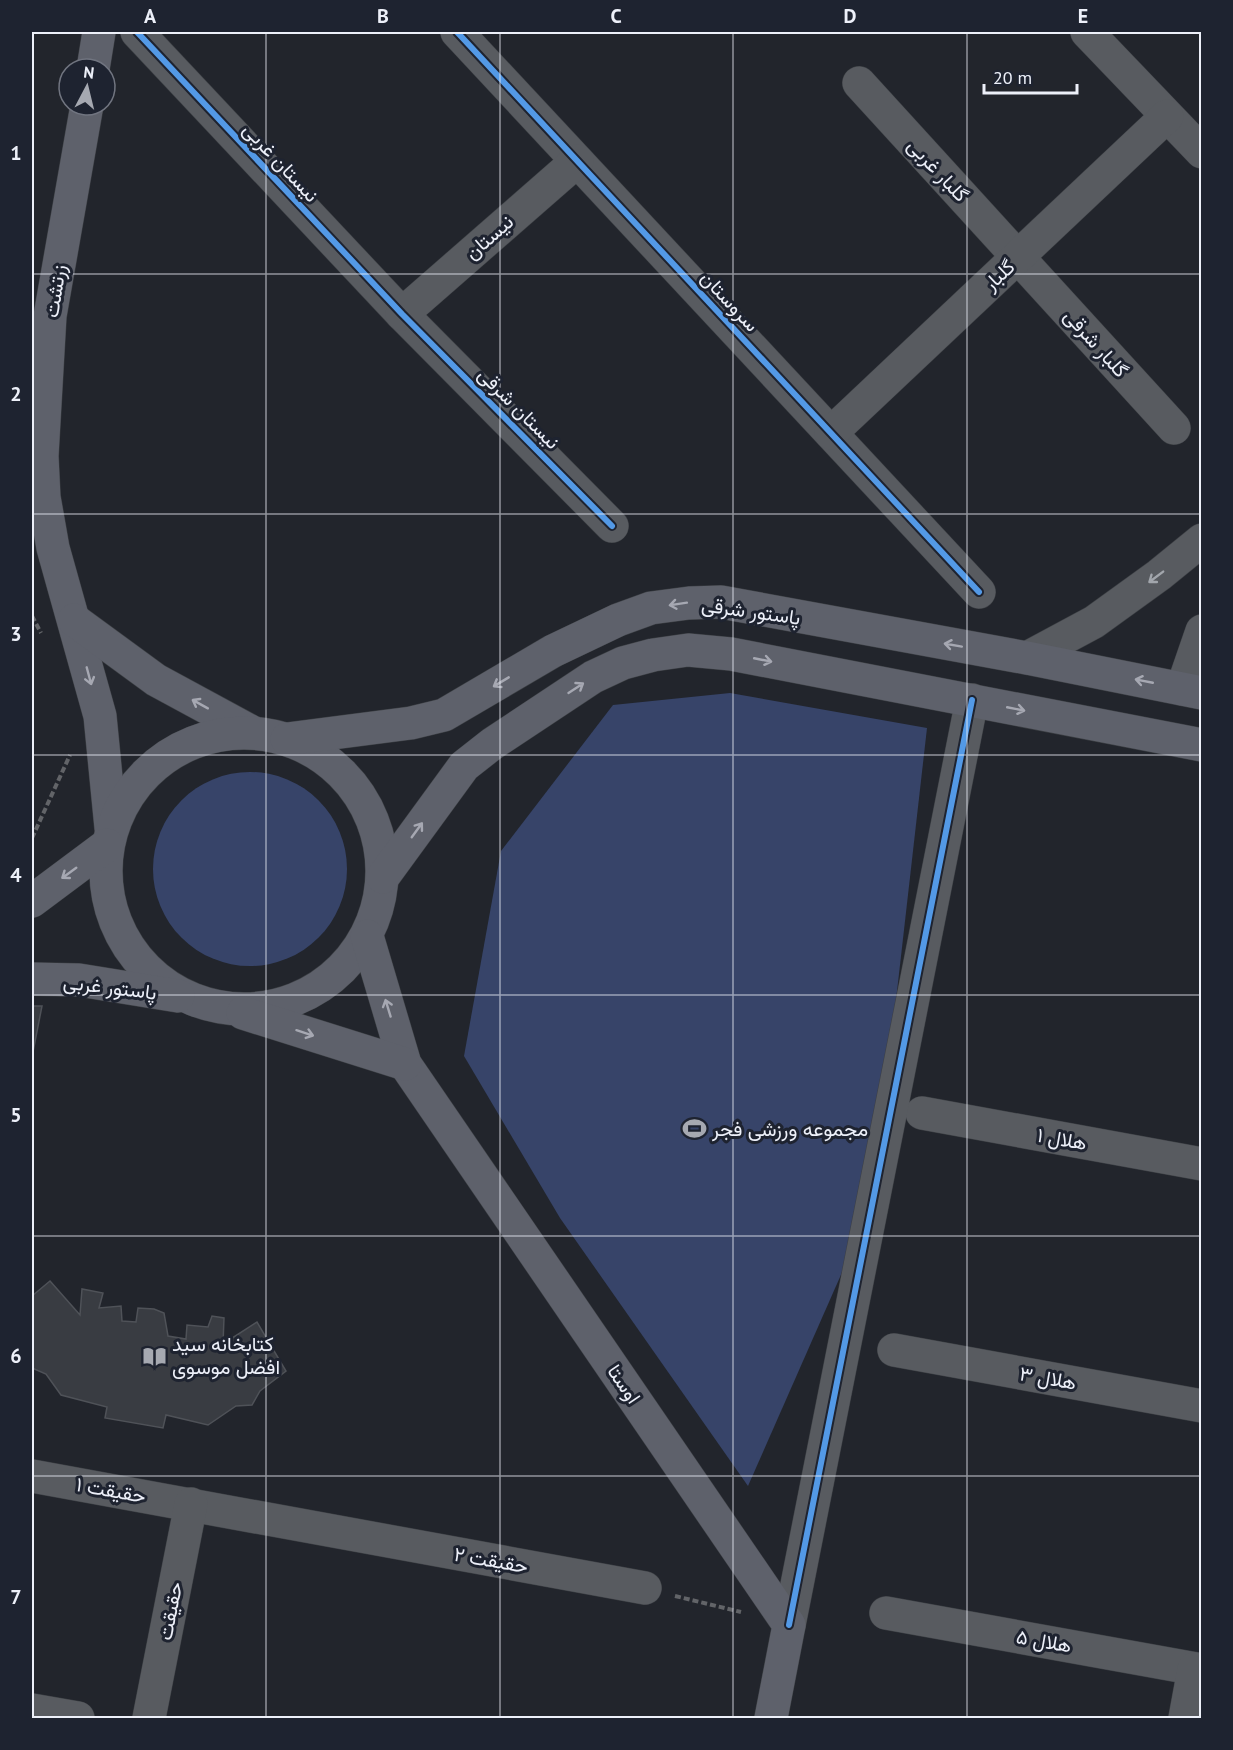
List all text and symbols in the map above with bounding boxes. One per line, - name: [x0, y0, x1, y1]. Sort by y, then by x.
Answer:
- text: A: [144, 3, 157, 29]
- text: B: [377, 3, 389, 29]
- text: C: [610, 3, 622, 29]
- text: D: [844, 3, 857, 29]
- text: E: [1078, 3, 1088, 29]
- north arrow: [57, 57, 117, 117]
- scale bar: [984, 57, 1077, 95]
- text: N: [82, 62, 95, 83]
- text: 20 m: [993, 66, 1032, 89]
- street label: نیستان غربی: [237, 117, 325, 207]
- street label: گلبار غربی: [902, 133, 974, 207]
- text: 1: [10, 140, 22, 166]
- street label: نیستان: [459, 209, 519, 265]
- street label: گلبار: [977, 254, 1020, 297]
- street label: زرتشت: [38, 262, 72, 320]
- street label: سروستان: [695, 265, 765, 337]
- street label: گلبار شرقی: [1058, 303, 1134, 383]
- street label: نیستان شرقی: [472, 361, 566, 455]
- text: 2: [10, 381, 22, 407]
- one-way arrow: [1148, 570, 1164, 583]
- street label: پاستور شرقی: [700, 591, 802, 632]
- one-way arrow: [668, 599, 688, 610]
- text: 3: [10, 621, 22, 647]
- one-way arrow: [943, 639, 963, 650]
- one-way arrow: [753, 655, 772, 666]
- one-way arrow: [84, 666, 96, 685]
- one-way arrow: [1135, 675, 1154, 686]
- one-way arrow: [493, 677, 510, 689]
- one-way arrow: [568, 682, 584, 694]
- one-way arrow: [192, 698, 209, 710]
- one-way arrow: [1006, 704, 1026, 715]
- one-way arrow: [411, 822, 424, 838]
- text: 4: [10, 862, 22, 888]
- one-way arrow: [62, 867, 78, 879]
- street label: پاستور غربی: [62, 968, 158, 1007]
- one-way arrow: [382, 999, 393, 1018]
- one-way arrow: [295, 1028, 314, 1039]
- text: 5: [10, 1102, 22, 1128]
- sports icon: مجموعه ورزشی فجر: [681, 1116, 707, 1142]
- place label: مجموعه ورزشی فجر: [711, 1116, 868, 1142]
- street label: هلال ۱: [1035, 1122, 1089, 1156]
- place label: کتابخانه سید افضل موسوی: [172, 1331, 280, 1380]
- text: 6: [10, 1343, 22, 1369]
- library icon: کتابخانه سید افضل موسوی: [141, 1343, 167, 1369]
- street label: اوستا: [601, 1359, 647, 1409]
- street label: هلال ۳: [1018, 1360, 1078, 1396]
- street label: حقیقت ۱: [74, 1471, 148, 1509]
- street label: حقیقت ۲: [452, 1541, 530, 1579]
- street label: حقیقت: [152, 1579, 188, 1643]
- text: 7: [10, 1584, 22, 1610]
- street label: هلال ۵: [1014, 1623, 1074, 1659]

